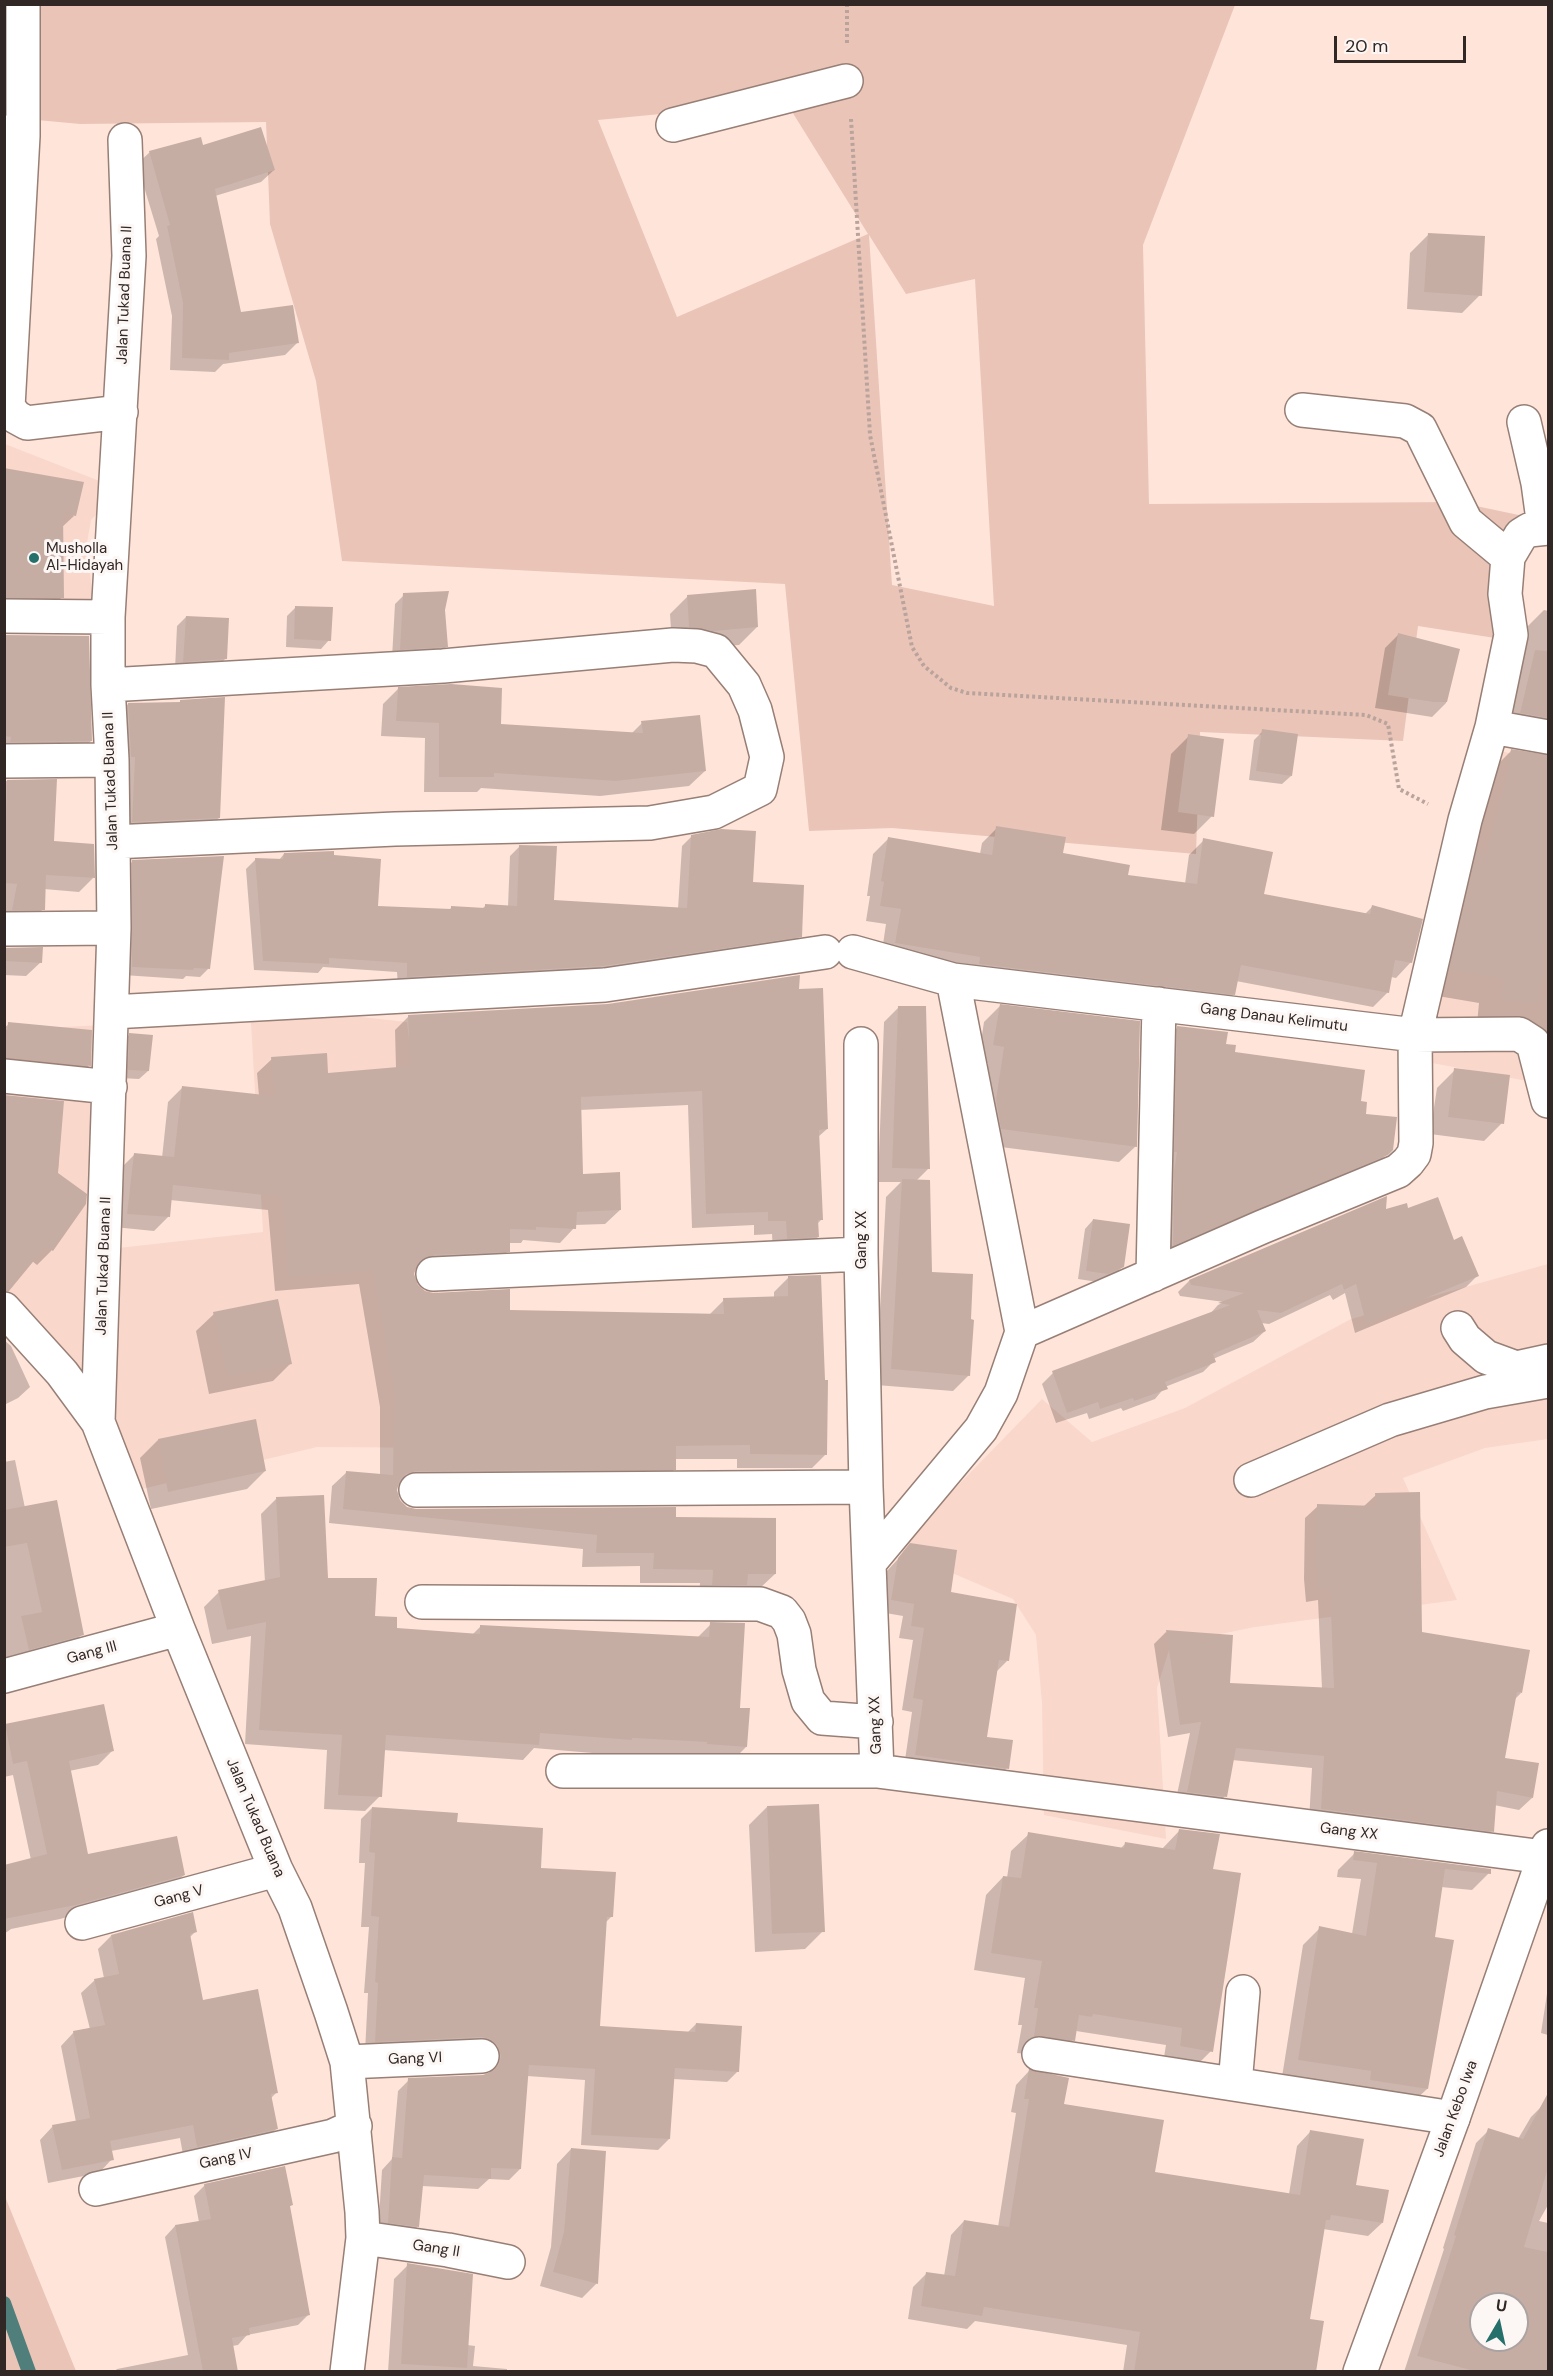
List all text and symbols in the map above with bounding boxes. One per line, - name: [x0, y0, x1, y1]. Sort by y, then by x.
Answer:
- scale bar: [1337, 24, 1469, 62]
- text: 20 m: [1345, 34, 1388, 58]
- street label: Jalan Tukad Buana II: [114, 225, 136, 365]
- place label: Musholla Al-Hidayah: [46, 540, 123, 575]
- marker: Musholla Al-Hidayah: [27, 551, 41, 565]
- street label: Jalan Tukad Buana II: [100, 711, 122, 851]
- street label: Gang Danau Kelimutu: [1199, 1000, 1349, 1036]
- street label: Jalan Tukad Buana II: [93, 1196, 115, 1336]
- street label: Gang XX: [853, 1211, 871, 1269]
- street label: Gang III: [65, 1638, 119, 1668]
- street label: Gang XX: [866, 1695, 886, 1755]
- street label: Jalan Tukad Buana: [222, 1756, 288, 1880]
- street label: Gang XX: [1319, 1819, 1379, 1845]
- street label: Gang V: [152, 1882, 206, 1912]
- street label: Gang VI: [388, 2049, 442, 2069]
- street label: Jalan Kebo Iwa: [1430, 2058, 1482, 2160]
- street label: Gang IV: [198, 2145, 254, 2173]
- street label: Gang II: [411, 2236, 461, 2262]
- north arrow: [1469, 2292, 1529, 2352]
- text: U: [1495, 2294, 1509, 2317]

